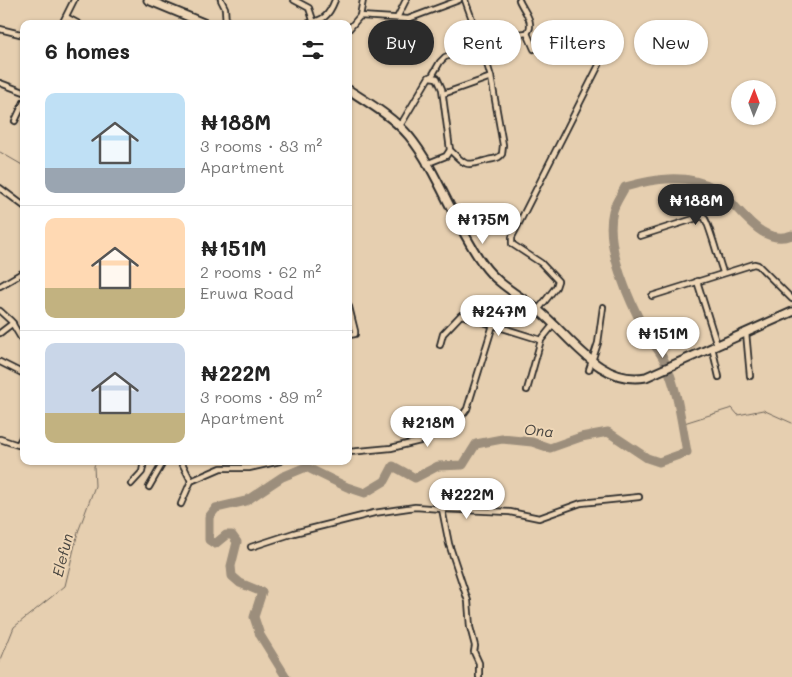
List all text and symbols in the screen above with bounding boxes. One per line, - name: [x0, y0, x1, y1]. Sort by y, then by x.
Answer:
- chip: Buy: [368, 20, 434, 65]
- chip: Rent: [444, 20, 521, 65]
- chip: Filters: [531, 20, 624, 65]
- chip: New: [634, 20, 708, 65]
- icon: filters: [299, 36, 327, 64]
- text: 6 homes: [45, 37, 130, 64]
- north arrow: [731, 80, 776, 125]
- map controls: [731, 80, 776, 125]
- text: ₦188M: [200, 108, 271, 135]
- icon: home: [85, 113, 145, 173]
- text: 3 rooms · 83 m²: [200, 135, 322, 156]
- text: Apartment: [200, 156, 285, 177]
- pin: ₦188M: [661, 184, 731, 226]
- text: ₦188M: [669, 189, 723, 210]
- pin: ₦175M: [448, 202, 518, 245]
- text: ₦175M: [457, 208, 509, 229]
- text: ₦151M: [200, 234, 267, 261]
- icon: home: [85, 238, 145, 298]
- text: 2 rooms · 62 m²: [200, 261, 321, 282]
- text: Eruwa Road: [200, 282, 293, 303]
- pin: ₦247M: [464, 294, 534, 337]
- text: ₦247M: [471, 300, 527, 321]
- pin: ₦151M: [628, 316, 698, 359]
- text: ₦151M: [638, 322, 688, 343]
- text: ₦222M: [200, 359, 271, 386]
- icon: home: [85, 363, 145, 423]
- text: 3 rooms · 89 m²: [200, 386, 322, 407]
- pin: ₦218M: [393, 406, 463, 448]
- text: Apartment: [200, 407, 285, 428]
- text: ₦218M: [401, 411, 455, 432]
- water label: Ona: [523, 419, 555, 441]
- pin: ₦222M: [432, 478, 502, 520]
- text: ₦222M: [440, 483, 494, 504]
- water label: Elefun: [47, 531, 77, 579]

